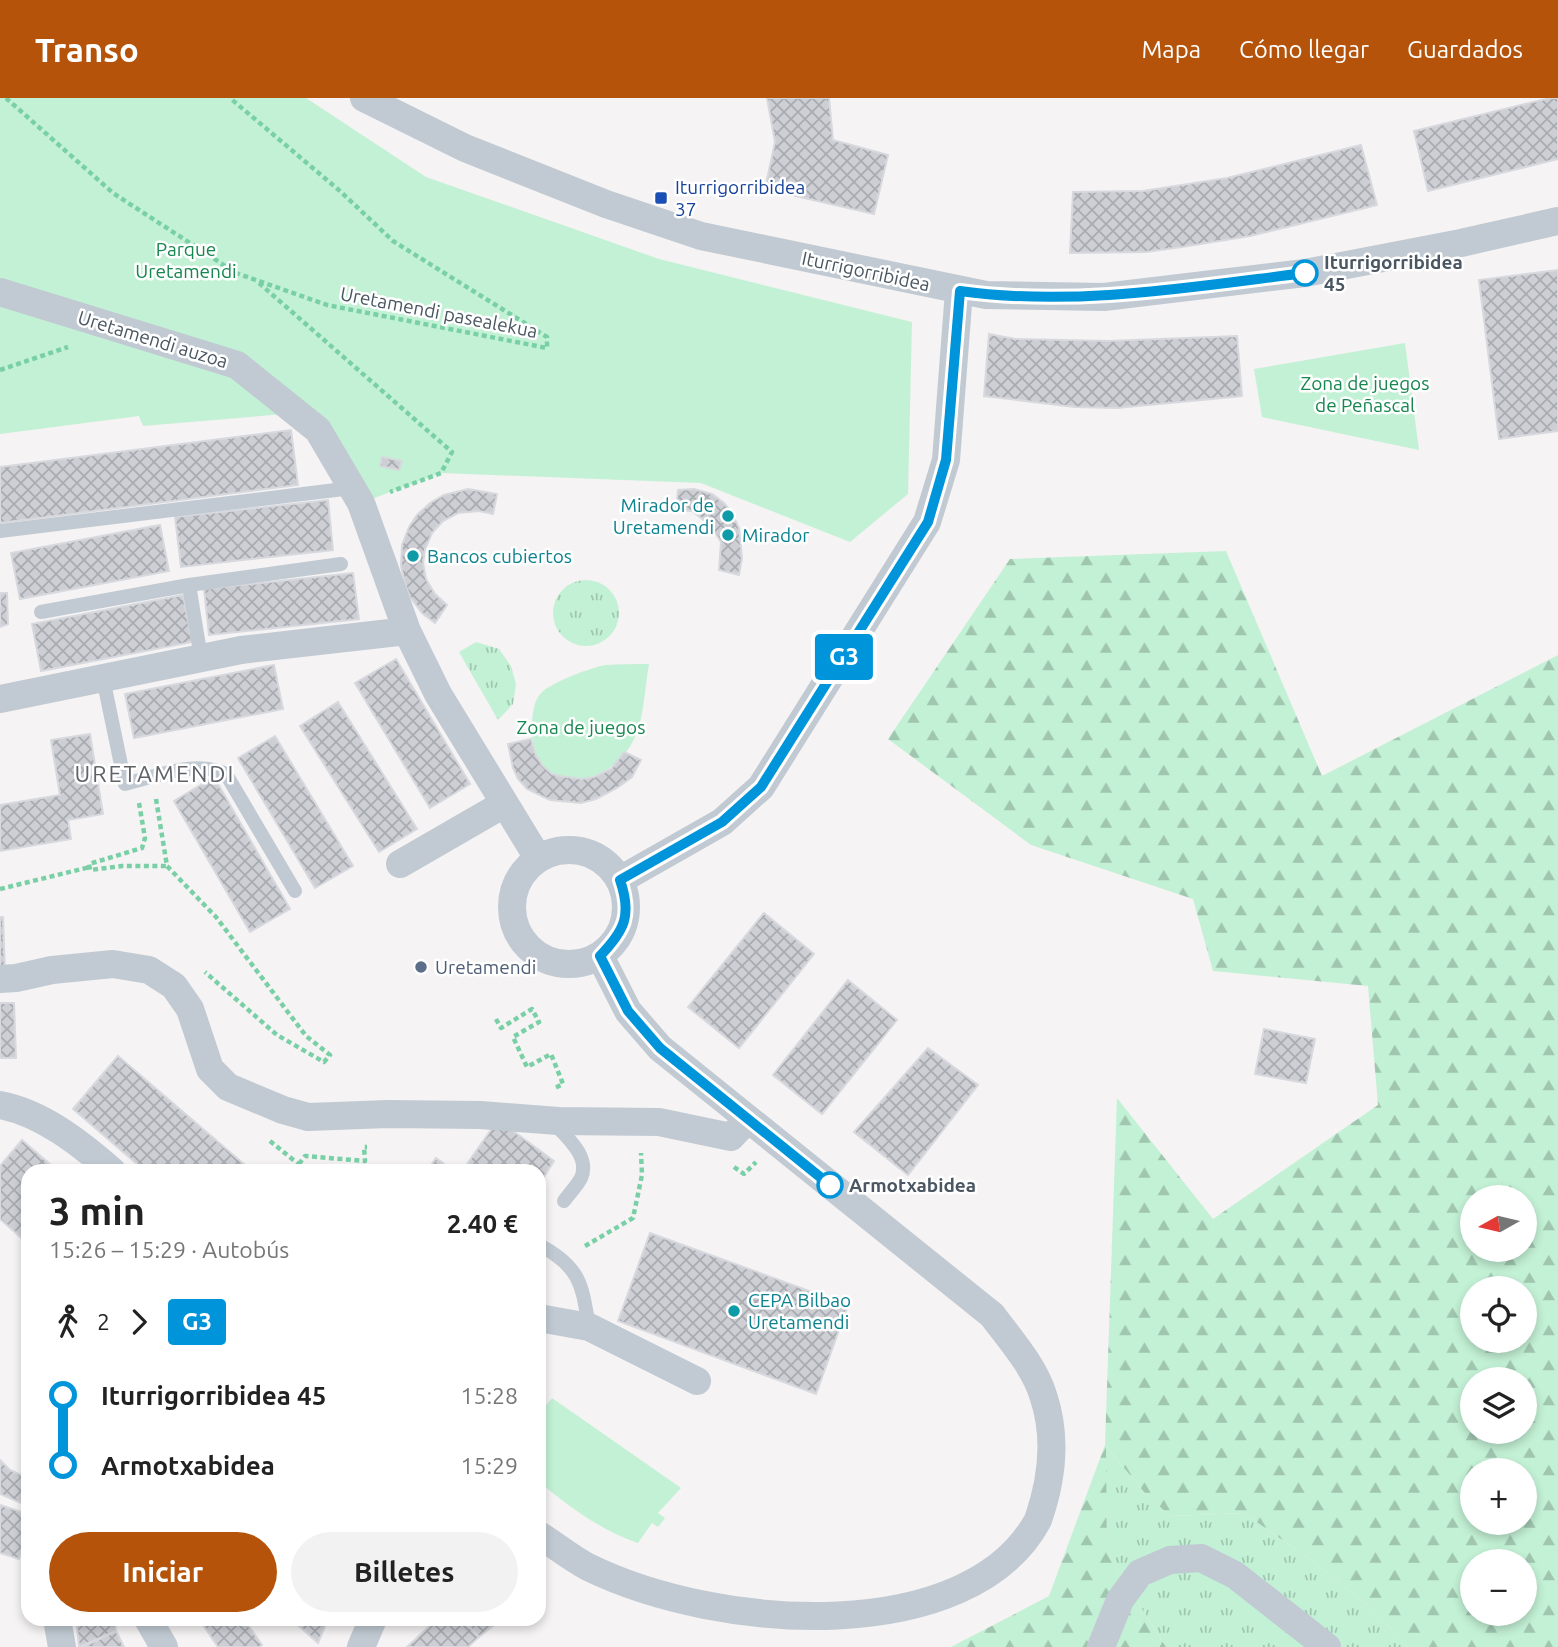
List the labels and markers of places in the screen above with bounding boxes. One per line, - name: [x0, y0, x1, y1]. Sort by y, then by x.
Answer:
- place label: Iturrigorribidea 37: [675, 176, 805, 220]
- marker: Iturrigorribidea 37: [653, 190, 669, 206]
- place label: Iturrigorribidea 45: [1324, 251, 1463, 295]
- marker: Iturrigorribidea 45: [1292, 260, 1318, 286]
- place label: Mirador de Uretamendi: [613, 494, 714, 538]
- marker: Mirador de Uretamendi: [720, 508, 736, 524]
- place label: Mirador: [742, 524, 810, 546]
- marker: Mirador: [720, 527, 736, 543]
- place label: Bancos cubiertos: [427, 545, 572, 567]
- marker: Bancos cubiertos: [405, 548, 421, 564]
- place label: Uretamendi: [435, 956, 536, 978]
- marker: Uretamendi: [413, 959, 429, 975]
- marker: Armotxabidea: [817, 1172, 843, 1198]
- place label: Armotxabidea: [849, 1174, 976, 1196]
- place label: CEPA Bilbao Uretamendi: [748, 1289, 851, 1333]
- marker: CEPA Bilbao Uretamendi: [726, 1303, 742, 1319]

